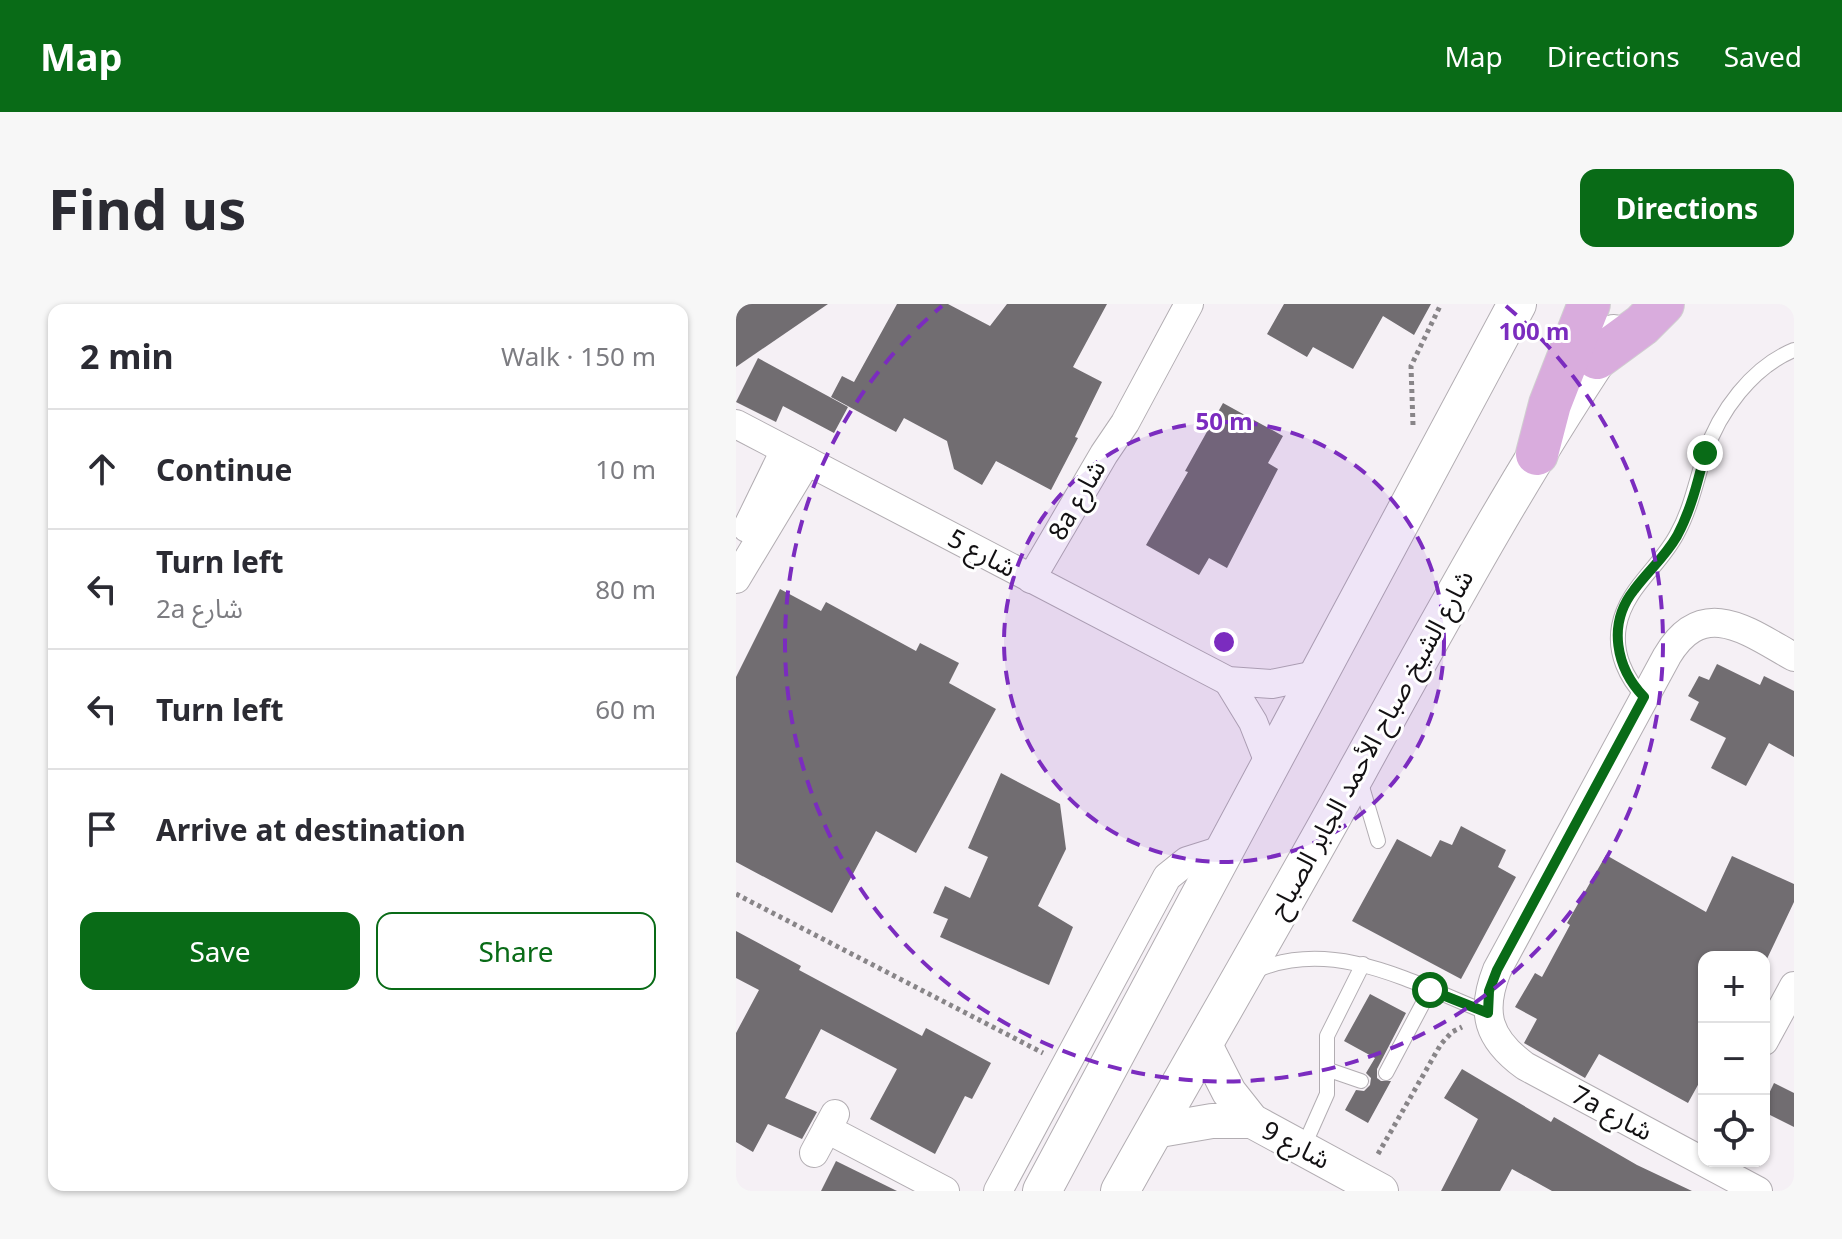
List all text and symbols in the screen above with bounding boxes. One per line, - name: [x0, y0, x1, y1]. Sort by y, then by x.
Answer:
- text: Map: [40, 30, 123, 82]
- text: Map: [1444, 37, 1503, 75]
- text: Directions: [1547, 37, 1680, 75]
- text: Saved: [1724, 37, 1802, 75]
- button: Directions: [1580, 169, 1794, 247]
- text: Find us: [48, 170, 246, 246]
- text: 100 m: [1499, 314, 1569, 347]
- text: 2 min: [80, 333, 174, 379]
- text: Walk · 150 m: [501, 338, 656, 374]
- text: 50 m: [1195, 404, 1253, 437]
- route end: [1687, 435, 1723, 471]
- icon: ahead: [80, 447, 124, 491]
- text: Continue: [156, 449, 292, 490]
- text: 10 m: [595, 451, 656, 487]
- street label: 8a شارع: [1039, 453, 1115, 547]
- street label: شارع 5: [941, 519, 1023, 587]
- text: Turn left: [156, 541, 284, 582]
- street label: شارع الشيخ صباح الأحمد الجابر الصباح: [1259, 563, 1484, 926]
- icon: left: [80, 567, 124, 611]
- text: 80 m: [595, 571, 656, 607]
- text: 2a شارع: [156, 590, 243, 626]
- centre of rings: [1210, 628, 1238, 656]
- icon: left: [80, 687, 124, 731]
- text: Turn left: [156, 689, 284, 730]
- text: 60 m: [595, 691, 656, 727]
- icon: arrive: [80, 807, 124, 851]
- text: Arrive at destination: [156, 809, 466, 850]
- button: Save: [80, 912, 360, 990]
- button: Share: [376, 912, 656, 990]
- map controls: [1698, 951, 1770, 1167]
- button: +: [1698, 951, 1770, 1023]
- route start: [1412, 972, 1448, 1008]
- button: −: [1698, 1023, 1770, 1095]
- street label: 7a شارع: [1565, 1076, 1659, 1150]
- button: locate: [1698, 1095, 1770, 1167]
- street label: شارع 9: [1255, 1111, 1337, 1179]

